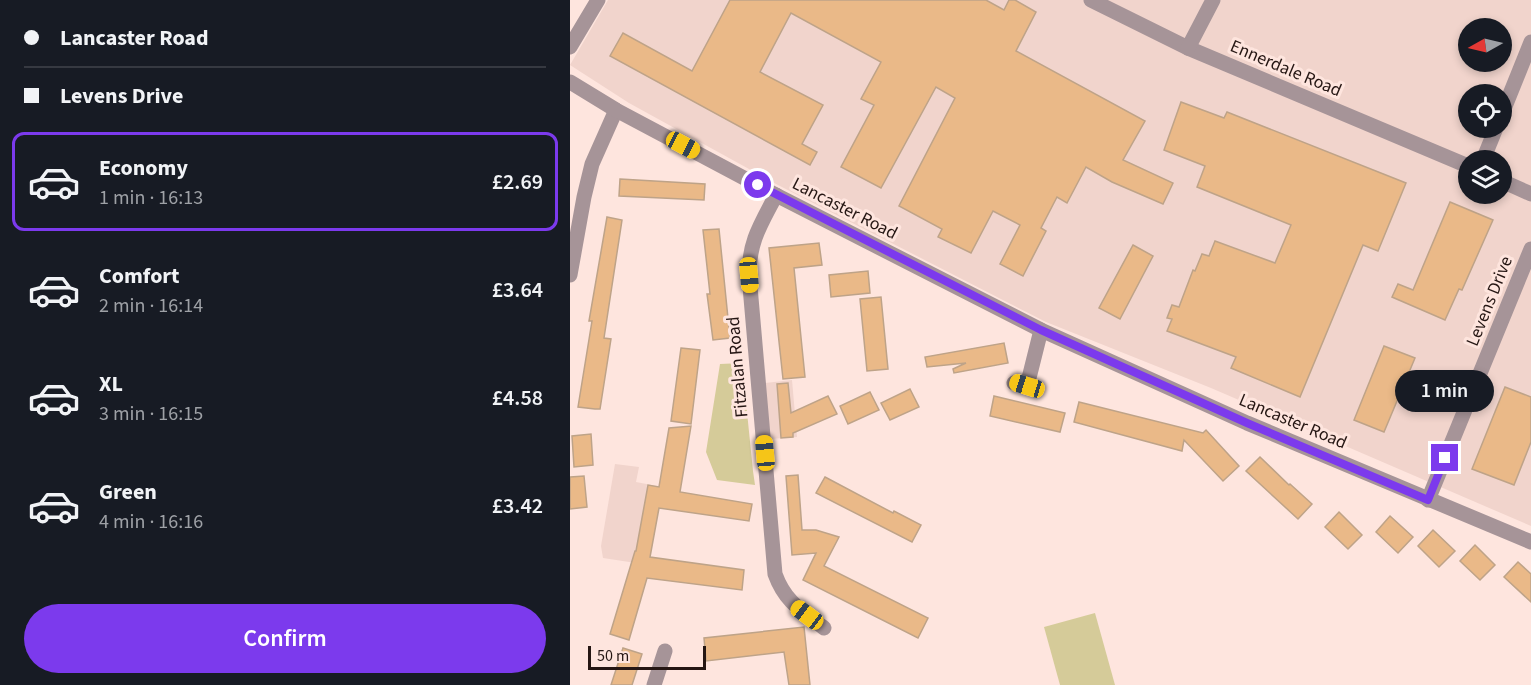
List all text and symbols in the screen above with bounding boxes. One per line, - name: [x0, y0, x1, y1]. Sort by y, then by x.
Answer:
- north arrow: [1458, 18, 1512, 72]
- map controls: [1458, 18, 1512, 204]
- text: Lancaster Road: [60, 22, 209, 54]
- street label: Ennerdale Road: [1226, 34, 1345, 103]
- text: Levens Drive: [60, 80, 183, 112]
- button: locate: [1458, 84, 1512, 138]
- car: [663, 129, 703, 161]
- button: layers: [1458, 150, 1512, 204]
- text: Economy: [99, 152, 188, 184]
- icon: car: [27, 155, 81, 209]
- text: £2.69: [492, 166, 543, 198]
- route start: [744, 171, 771, 198]
- street label: Lancaster Road: [788, 171, 902, 246]
- text: 1 min · 16:13: [99, 184, 203, 212]
- street label: Levens Drive: [1460, 252, 1519, 350]
- car: [738, 256, 760, 294]
- text: Comfort: [99, 260, 180, 292]
- icon: car: [27, 263, 81, 317]
- text: £3.64: [492, 274, 543, 306]
- text: 2 min · 16:14: [99, 292, 203, 320]
- street label: Fitzalan Road: [721, 315, 754, 419]
- text: XL: [99, 368, 123, 400]
- icon: car: [27, 371, 81, 425]
- callout: 1 min: [1396, 371, 1494, 413]
- car: [1007, 372, 1047, 400]
- text: 1 min: [1421, 377, 1468, 405]
- text: £4.58: [492, 382, 543, 414]
- street label: Lancaster Road: [1235, 387, 1351, 455]
- text: 3 min · 16:15: [99, 400, 203, 428]
- car: [754, 434, 776, 472]
- route end: [1431, 444, 1458, 471]
- text: Green: [99, 476, 157, 508]
- icon: car: [27, 479, 81, 533]
- text: £3.42: [492, 490, 543, 522]
- text: 4 min · 16:16: [99, 508, 203, 536]
- car: [787, 597, 827, 633]
- button: Confirm: [24, 604, 546, 673]
- scale bar: [588, 643, 706, 670]
- text: 50 m: [597, 645, 629, 667]

